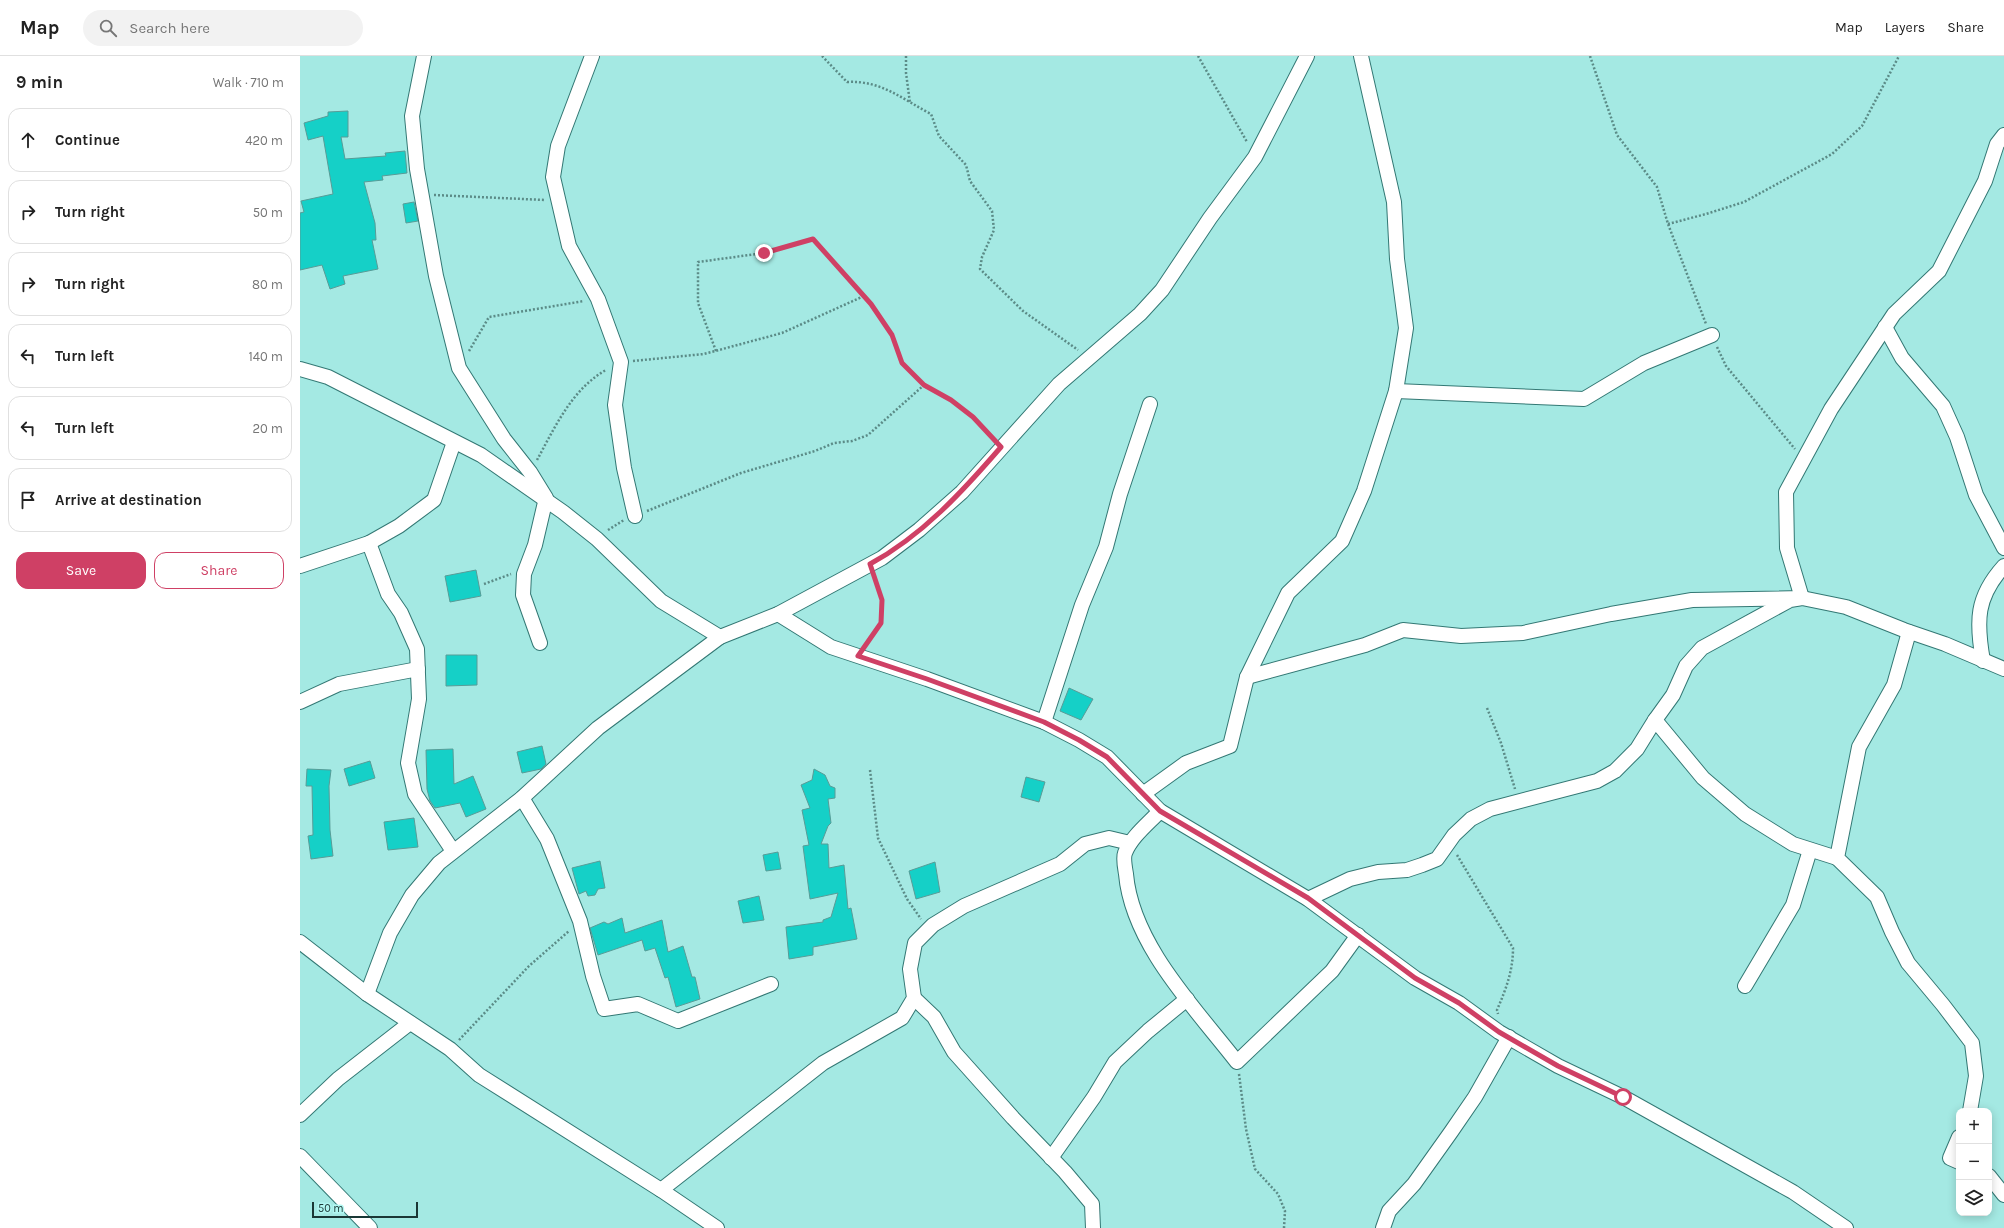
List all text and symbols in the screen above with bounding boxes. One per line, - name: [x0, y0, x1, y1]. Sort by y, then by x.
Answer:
- search box: [83, 10, 363, 46]
- text: Map: [20, 17, 59, 39]
- icon: search: [97, 17, 119, 39]
- text: Search here: [129, 19, 210, 37]
- text: Map: [1835, 19, 1863, 36]
- text: Layers: [1885, 19, 1925, 36]
- text: Share: [1947, 19, 1984, 36]
- text: 9 min: [16, 72, 63, 92]
- text: Walk · 710 m: [213, 75, 284, 90]
- icon: ahead: [17, 129, 39, 151]
- text: Continue: [55, 131, 120, 149]
- text: 420 m: [245, 133, 283, 148]
- icon: right: [17, 201, 39, 223]
- text: Turn right: [55, 203, 125, 221]
- text: 50 m: [253, 205, 283, 220]
- route end: [755, 244, 773, 262]
- icon: right: [17, 273, 39, 295]
- text: Turn right: [55, 275, 125, 293]
- text: 80 m: [252, 277, 283, 292]
- icon: left: [17, 345, 39, 367]
- text: Turn left: [55, 347, 114, 365]
- text: 140 m: [248, 349, 283, 364]
- icon: left: [17, 417, 39, 439]
- text: Turn left: [55, 419, 114, 437]
- text: 20 m: [253, 421, 283, 436]
- icon: arrive: [17, 489, 39, 511]
- text: Arrive at destination: [55, 491, 202, 509]
- button: Save: [16, 552, 146, 589]
- button: Share: [154, 552, 284, 589]
- route start: [1614, 1088, 1632, 1106]
- map controls: [1956, 1108, 1992, 1216]
- button: +: [1956, 1108, 1992, 1144]
- button: −: [1956, 1144, 1992, 1180]
- button: layers: [1956, 1180, 1992, 1216]
- scale bar: [312, 1200, 418, 1219]
- text: 50 m: [318, 1202, 344, 1215]

